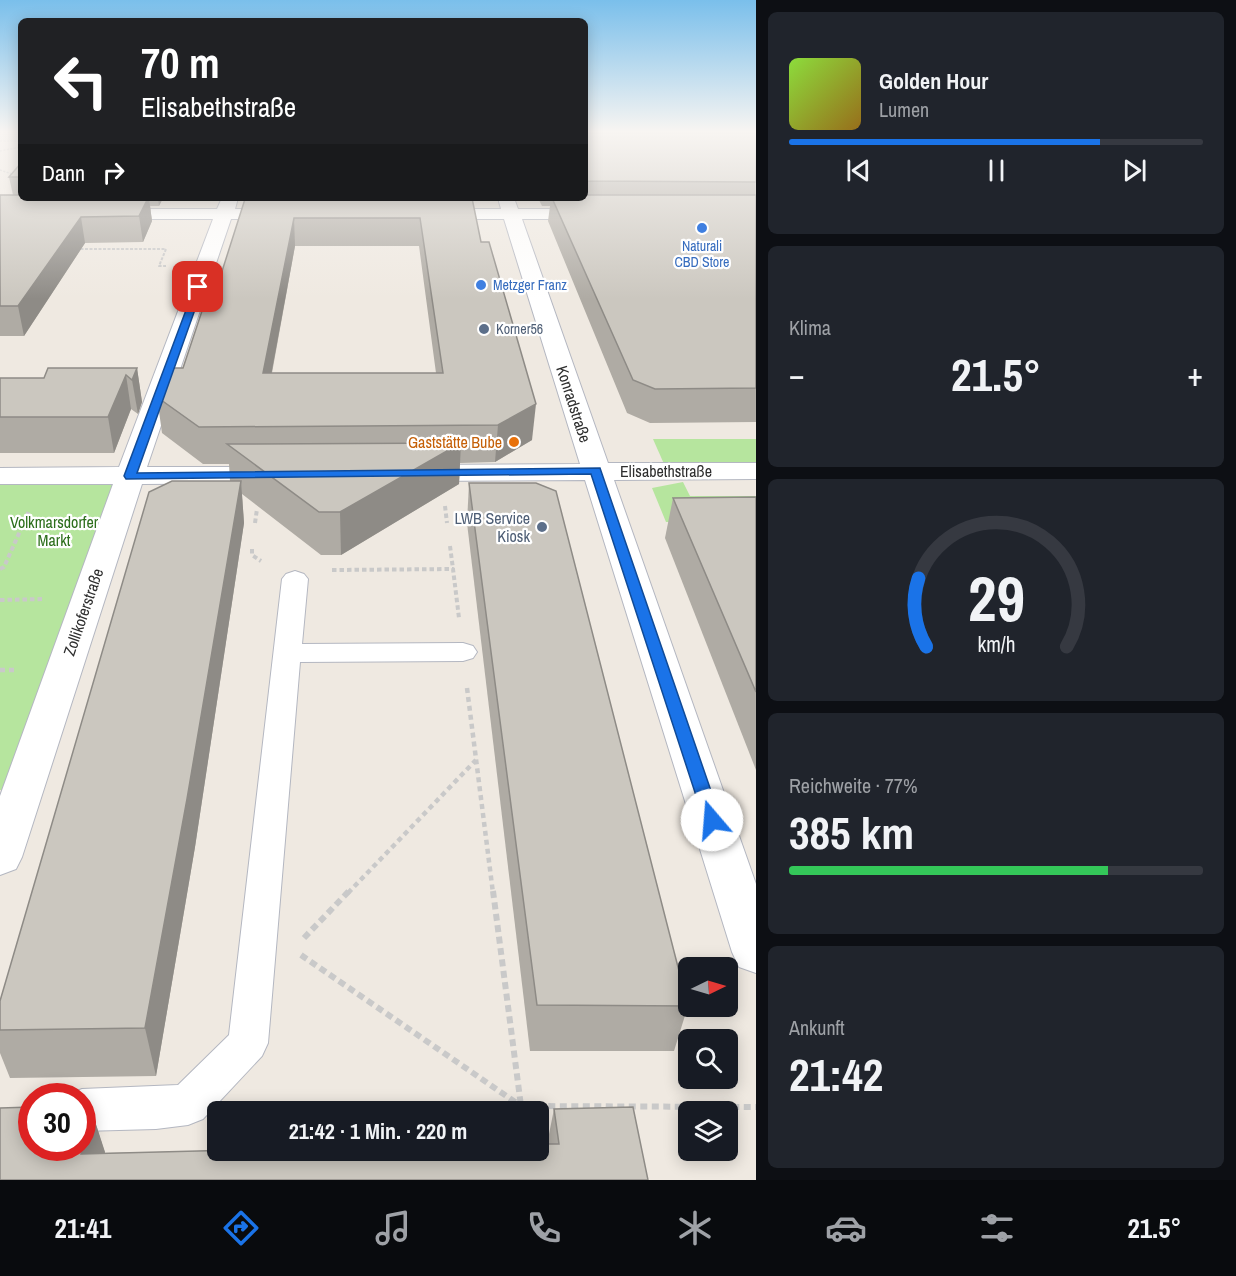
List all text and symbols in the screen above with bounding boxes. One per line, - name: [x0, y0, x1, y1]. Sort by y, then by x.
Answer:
- text: 70 m: [141, 35, 220, 91]
- icon: left: [42, 42, 120, 120]
- text: Golden Hour: [879, 66, 988, 96]
- text: Elisabethstraße: [141, 89, 296, 125]
- text: Lumen: [879, 96, 929, 123]
- icon: previous: [842, 154, 875, 187]
- icon: pause: [980, 154, 1013, 187]
- icon: next: [1118, 154, 1151, 187]
- icon: right: [97, 156, 130, 189]
- text: Dann: [42, 158, 85, 188]
- marker: Naturali CBD Store: [695, 221, 709, 235]
- place label: Naturali CBD Store: [675, 237, 729, 271]
- pin: [172, 261, 223, 312]
- icon: arrive: [181, 270, 214, 303]
- place label: Metzger Franz: [493, 276, 567, 294]
- marker: Metzger Franz: [474, 278, 488, 292]
- text: Klima: [789, 314, 831, 341]
- place label: Korner56: [496, 320, 543, 338]
- marker: Korner56: [477, 322, 491, 336]
- text: 21.5°: [951, 344, 1041, 405]
- text: −: [789, 352, 805, 396]
- text: +: [1187, 352, 1203, 396]
- street label: Konradstraße: [551, 363, 597, 445]
- place label: Gaststätte Bube: [408, 431, 502, 453]
- marker: Gaststätte Bube: [507, 435, 521, 449]
- street label: Elisabethstraße: [620, 460, 712, 482]
- place label: LWB Service Kiosk: [454, 507, 530, 547]
- park label: Volkmarsdorfer Markt: [10, 511, 99, 551]
- marker: LWB Service Kiosk: [535, 520, 549, 534]
- text: 29: [968, 556, 1024, 640]
- street label: Zollikoferstraße: [58, 565, 108, 659]
- text: km/h: [977, 630, 1015, 659]
- text: Reichweite · 77%: [789, 772, 918, 799]
- position arrow: [680, 788, 744, 852]
- text: 385 km: [789, 802, 914, 863]
- north arrow: [678, 957, 738, 1017]
- map controls: [678, 957, 738, 1161]
- text: Ankunft: [789, 1014, 845, 1041]
- button: search: [678, 1029, 738, 1089]
- text: 21:42: [789, 1044, 883, 1105]
- speed limit sign: 30: [18, 1083, 96, 1161]
- button: layers: [678, 1101, 738, 1161]
- text: 21:42 · 1 Min. · 220 m: [289, 1116, 467, 1146]
- icon: directions: [220, 1207, 262, 1249]
- icon: music: [372, 1207, 414, 1249]
- icon: phone: [523, 1207, 565, 1249]
- icon: climate: [674, 1207, 716, 1249]
- icon: car: [825, 1207, 867, 1249]
- icon: filters: [976, 1207, 1018, 1249]
- text: 21:41: [55, 1210, 111, 1246]
- text: 21.5°: [1127, 1210, 1181, 1246]

